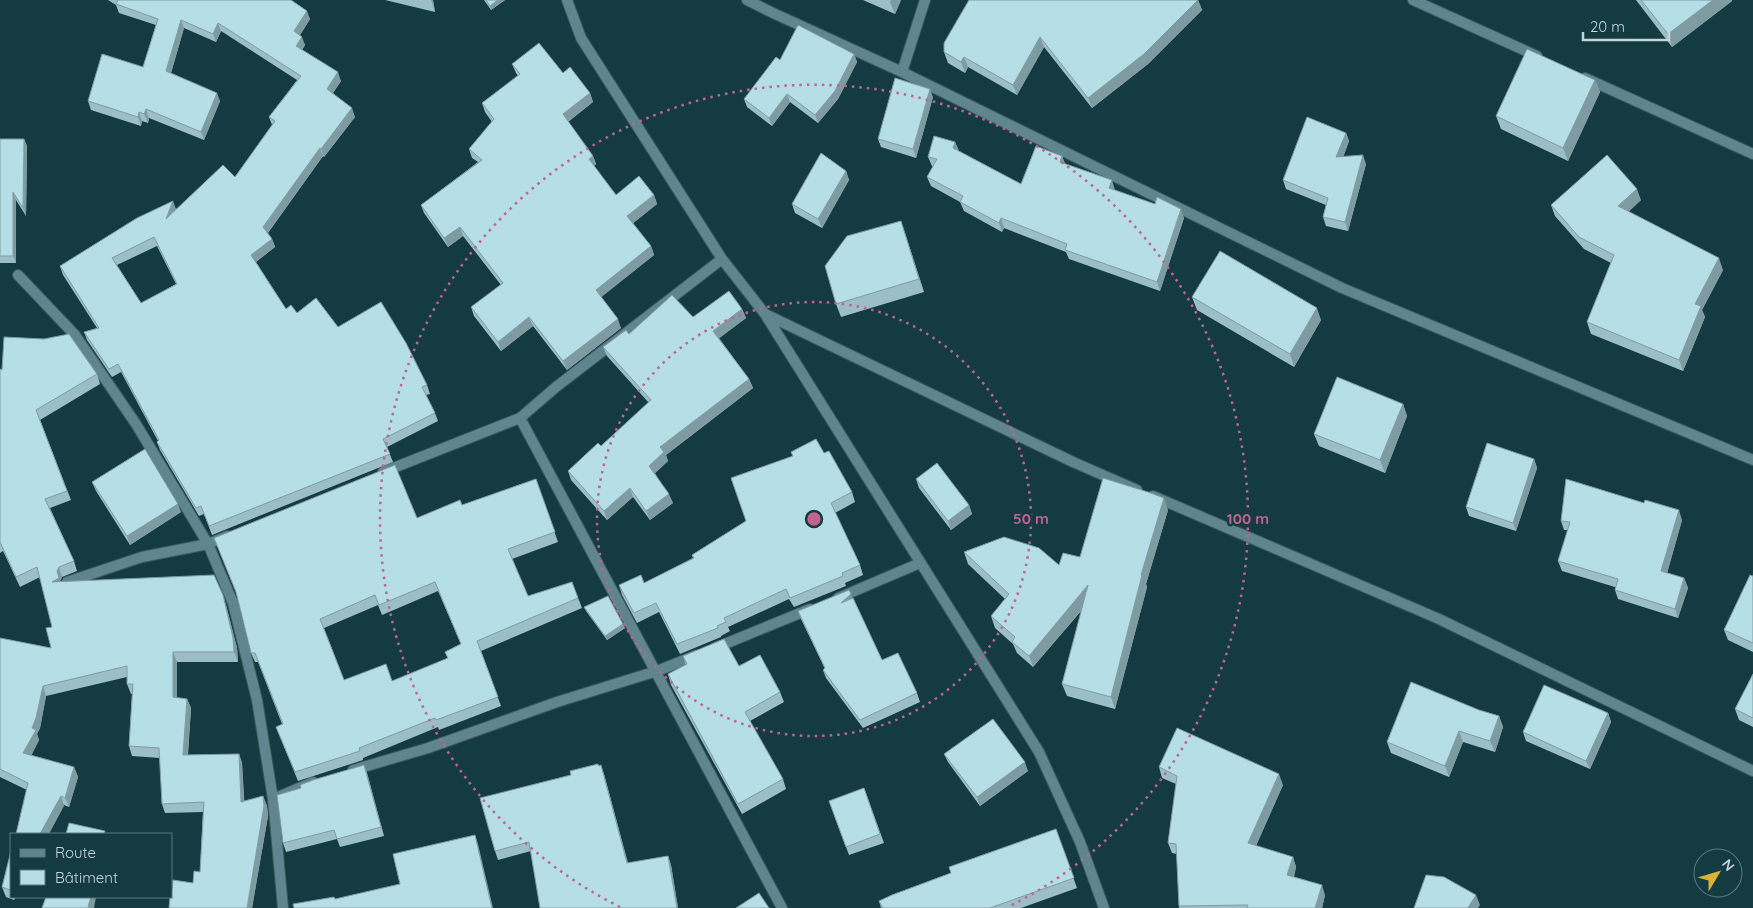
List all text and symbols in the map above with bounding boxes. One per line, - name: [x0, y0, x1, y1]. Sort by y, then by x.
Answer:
- scale bar: [1583, 10, 1669, 42]
- text: 20 m: [1590, 17, 1625, 36]
- text: 50 m: [1013, 509, 1049, 528]
- text: 100 m: [1227, 509, 1269, 528]
- centre of rings: [805, 510, 823, 528]
- legend: [10, 833, 172, 898]
- text: Route: [55, 843, 96, 862]
- north arrow: [1693, 848, 1743, 898]
- text: N: [1718, 855, 1739, 875]
- text: Bâtiment: [55, 868, 118, 887]

